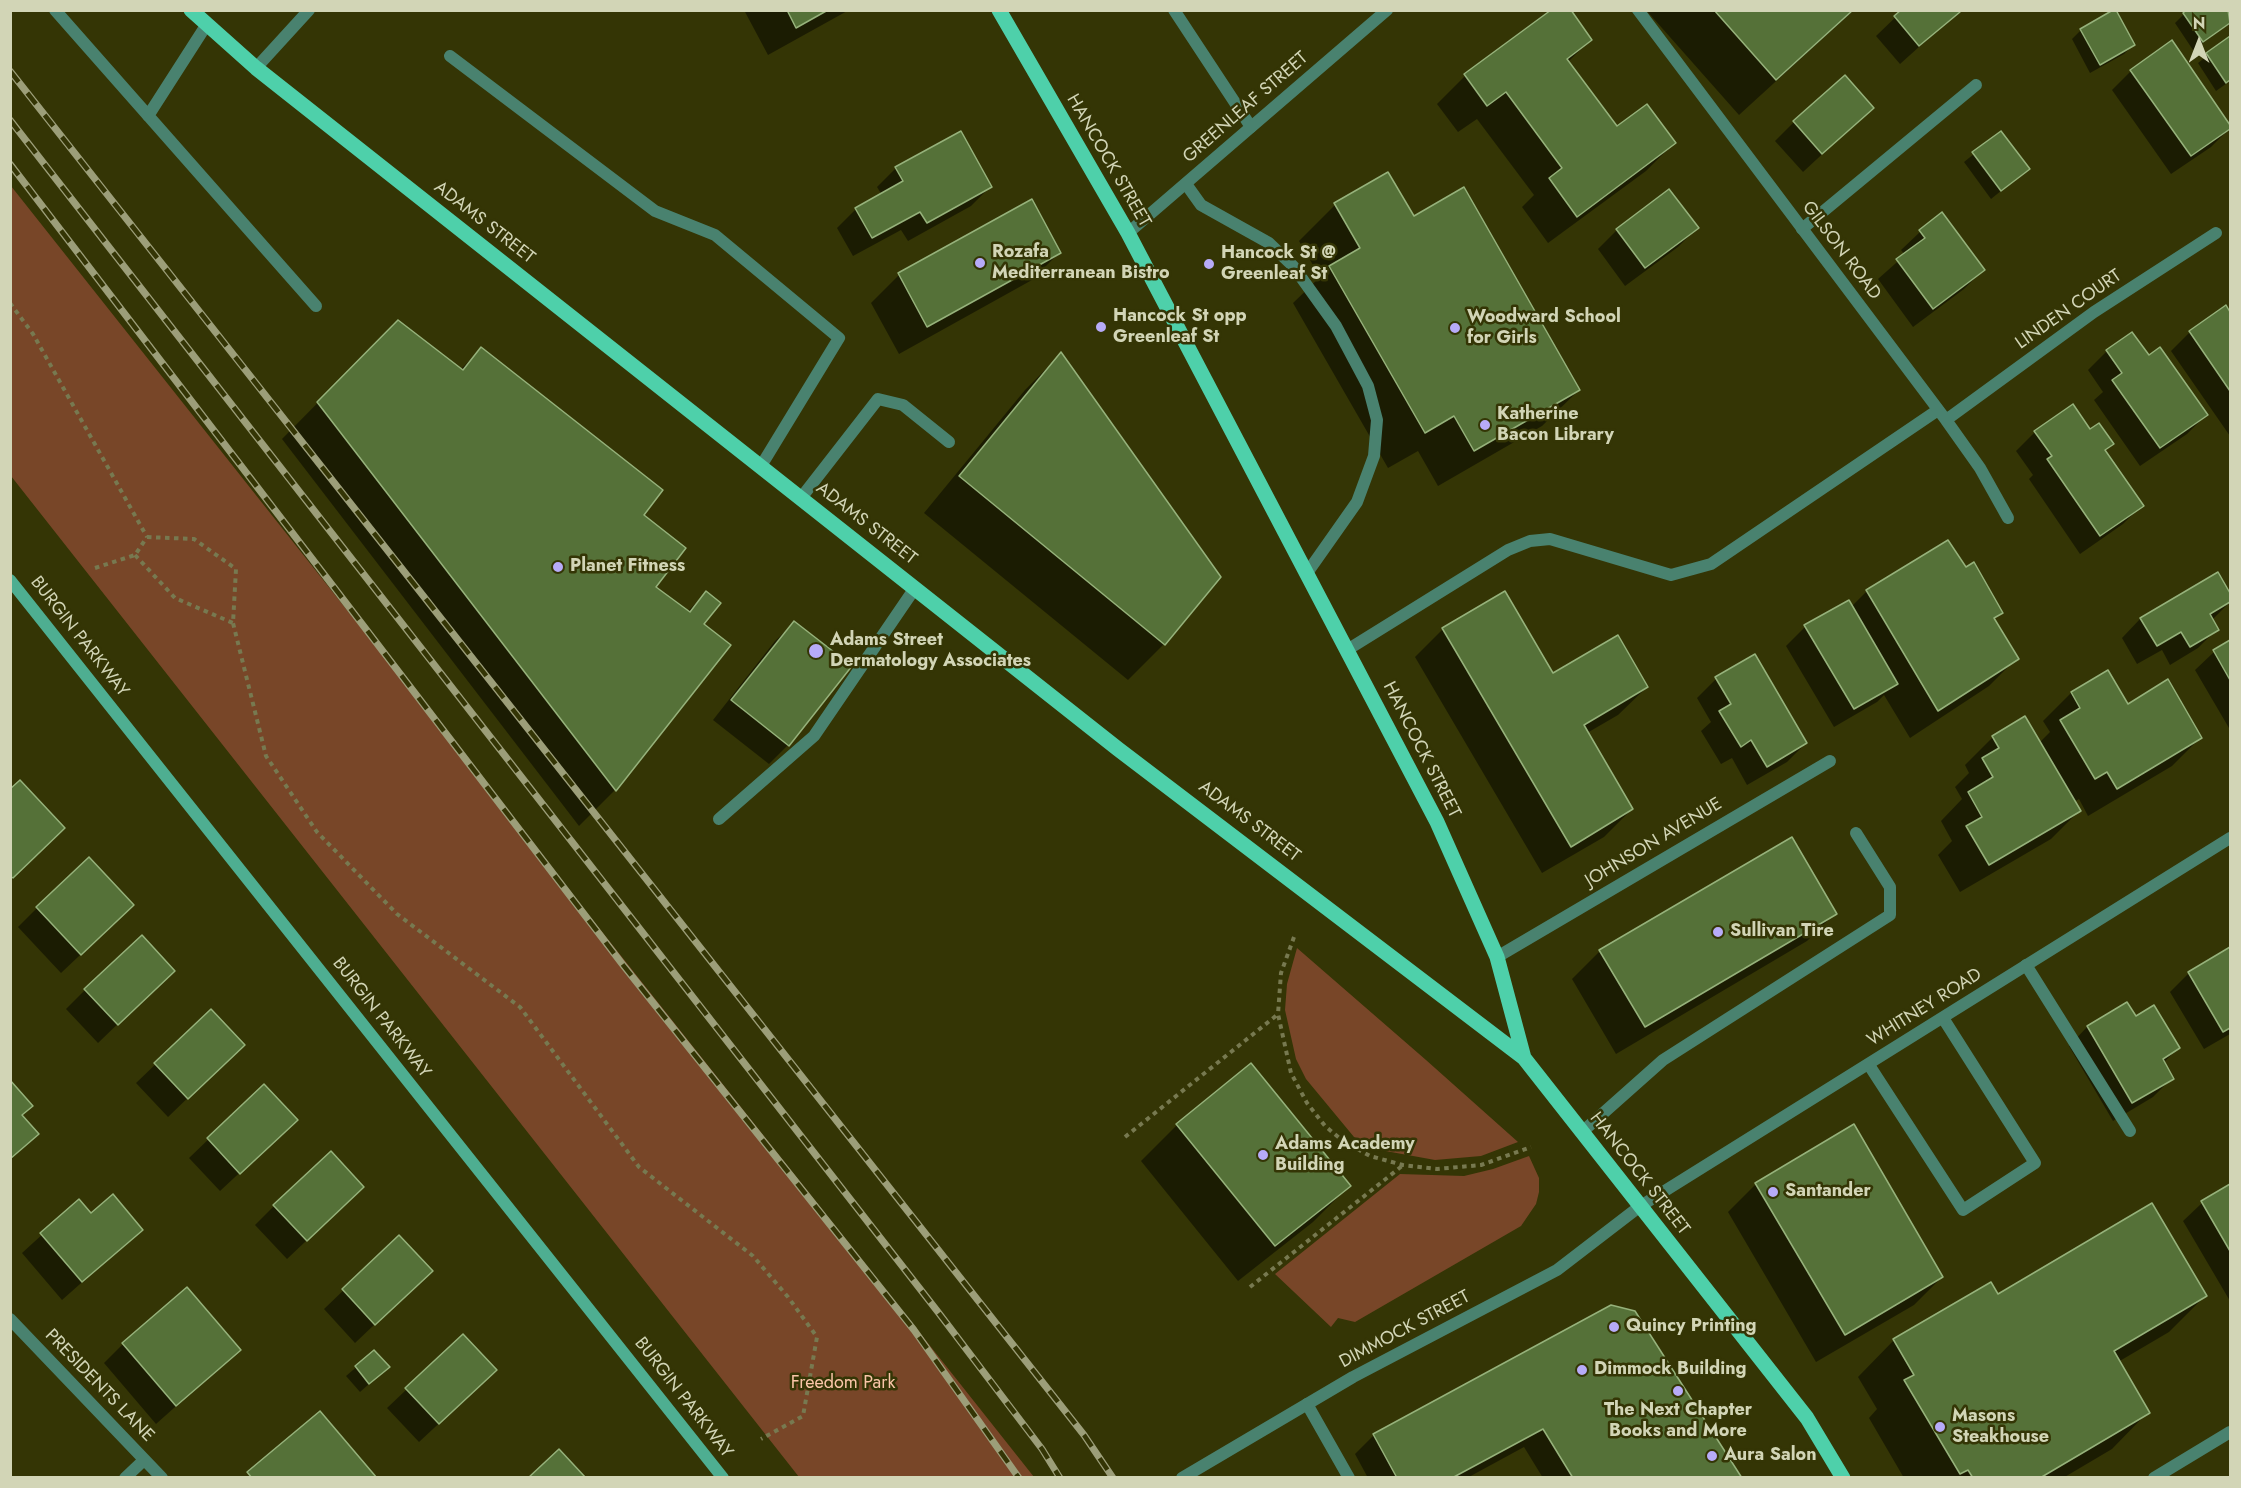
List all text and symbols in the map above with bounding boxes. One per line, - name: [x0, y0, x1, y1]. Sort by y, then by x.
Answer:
- north arrow: [2169, 12, 2229, 72]
- text: N: [2193, 12, 2205, 35]
- street label: GREENLEAF STREET: [1179, 48, 1313, 168]
- street label: HANCOCK STREET: [1061, 91, 1155, 231]
- street label: ADAMS STREET: [429, 177, 539, 269]
- street label: GILSON ROAD: [1797, 197, 1885, 305]
- place label: Rozafa Mediterranean Bistro: [992, 242, 1170, 284]
- place label: Hancock St @ Greenleaf St: [1221, 243, 1336, 286]
- marker: Rozafa Mediterranean Bistro: [973, 256, 987, 270]
- marker: Hancock St @ Greenleaf St: [1202, 257, 1216, 271]
- street label: LINDEN COURT: [2012, 266, 2126, 354]
- place label: Hancock St opp Greenleaf St: [1113, 306, 1247, 348]
- place label: Woodward School for Girls: [1467, 307, 1621, 350]
- marker: Hancock St opp Greenleaf St: [1094, 320, 1108, 334]
- marker: Woodward School for Girls: [1448, 321, 1462, 335]
- place label: Katherine Bacon Library: [1497, 404, 1614, 446]
- marker: Katherine Bacon Library: [1478, 418, 1492, 432]
- street label: ADAMS STREET: [811, 478, 921, 570]
- place label: Planet Fitness: [570, 556, 685, 578]
- marker: Planet Fitness: [551, 560, 565, 574]
- street label: BURGIN PARKWAY: [25, 572, 133, 702]
- place label: Adams Street Dermatology Associates: [830, 630, 1031, 672]
- marker: Adams Street Dermatology Associates: [807, 642, 825, 660]
- street label: HANCOCK STREET: [1377, 678, 1465, 822]
- street label: ADAMS STREET: [1194, 777, 1304, 867]
- street label: JOHNSON AVENUE: [1582, 794, 1726, 892]
- place label: Sullivan Tire: [1730, 921, 1834, 943]
- marker: Sullivan Tire: [1711, 925, 1725, 939]
- street label: BURGIN PARKWAY: [327, 953, 435, 1083]
- street label: WHITNEY ROAD: [1864, 964, 1986, 1052]
- street label: HANCOCK STREET: [1584, 1108, 1694, 1240]
- place label: Adams Academy Building: [1275, 1134, 1415, 1176]
- marker: Adams Academy Building: [1256, 1148, 1270, 1162]
- place label: Santander: [1785, 1181, 1871, 1203]
- marker: Santander: [1766, 1185, 1780, 1199]
- street label: DIMMOCK STREET: [1336, 1287, 1474, 1373]
- place label: Quincy Printing: [1626, 1316, 1756, 1338]
- marker: Quincy Printing: [1607, 1320, 1621, 1334]
- street label: PRESIDENTS LANE: [40, 1325, 158, 1447]
- street label: BURGIN PARKWAY: [629, 1333, 737, 1463]
- place label: Dimmock Building: [1594, 1359, 1747, 1381]
- marker: Dimmock Building: [1575, 1363, 1589, 1377]
- park label: Freedom Park: [791, 1373, 895, 1395]
- marker: The Next Chapter Books and More: [1671, 1384, 1685, 1398]
- place label: The Next Chapter Books and More: [1604, 1400, 1752, 1442]
- place label: Masons Steakhouse: [1952, 1406, 2049, 1448]
- marker: Masons Steakhouse: [1933, 1420, 1947, 1434]
- place label: Aura Salon: [1724, 1445, 1817, 1467]
- marker: Aura Salon: [1705, 1449, 1719, 1463]

